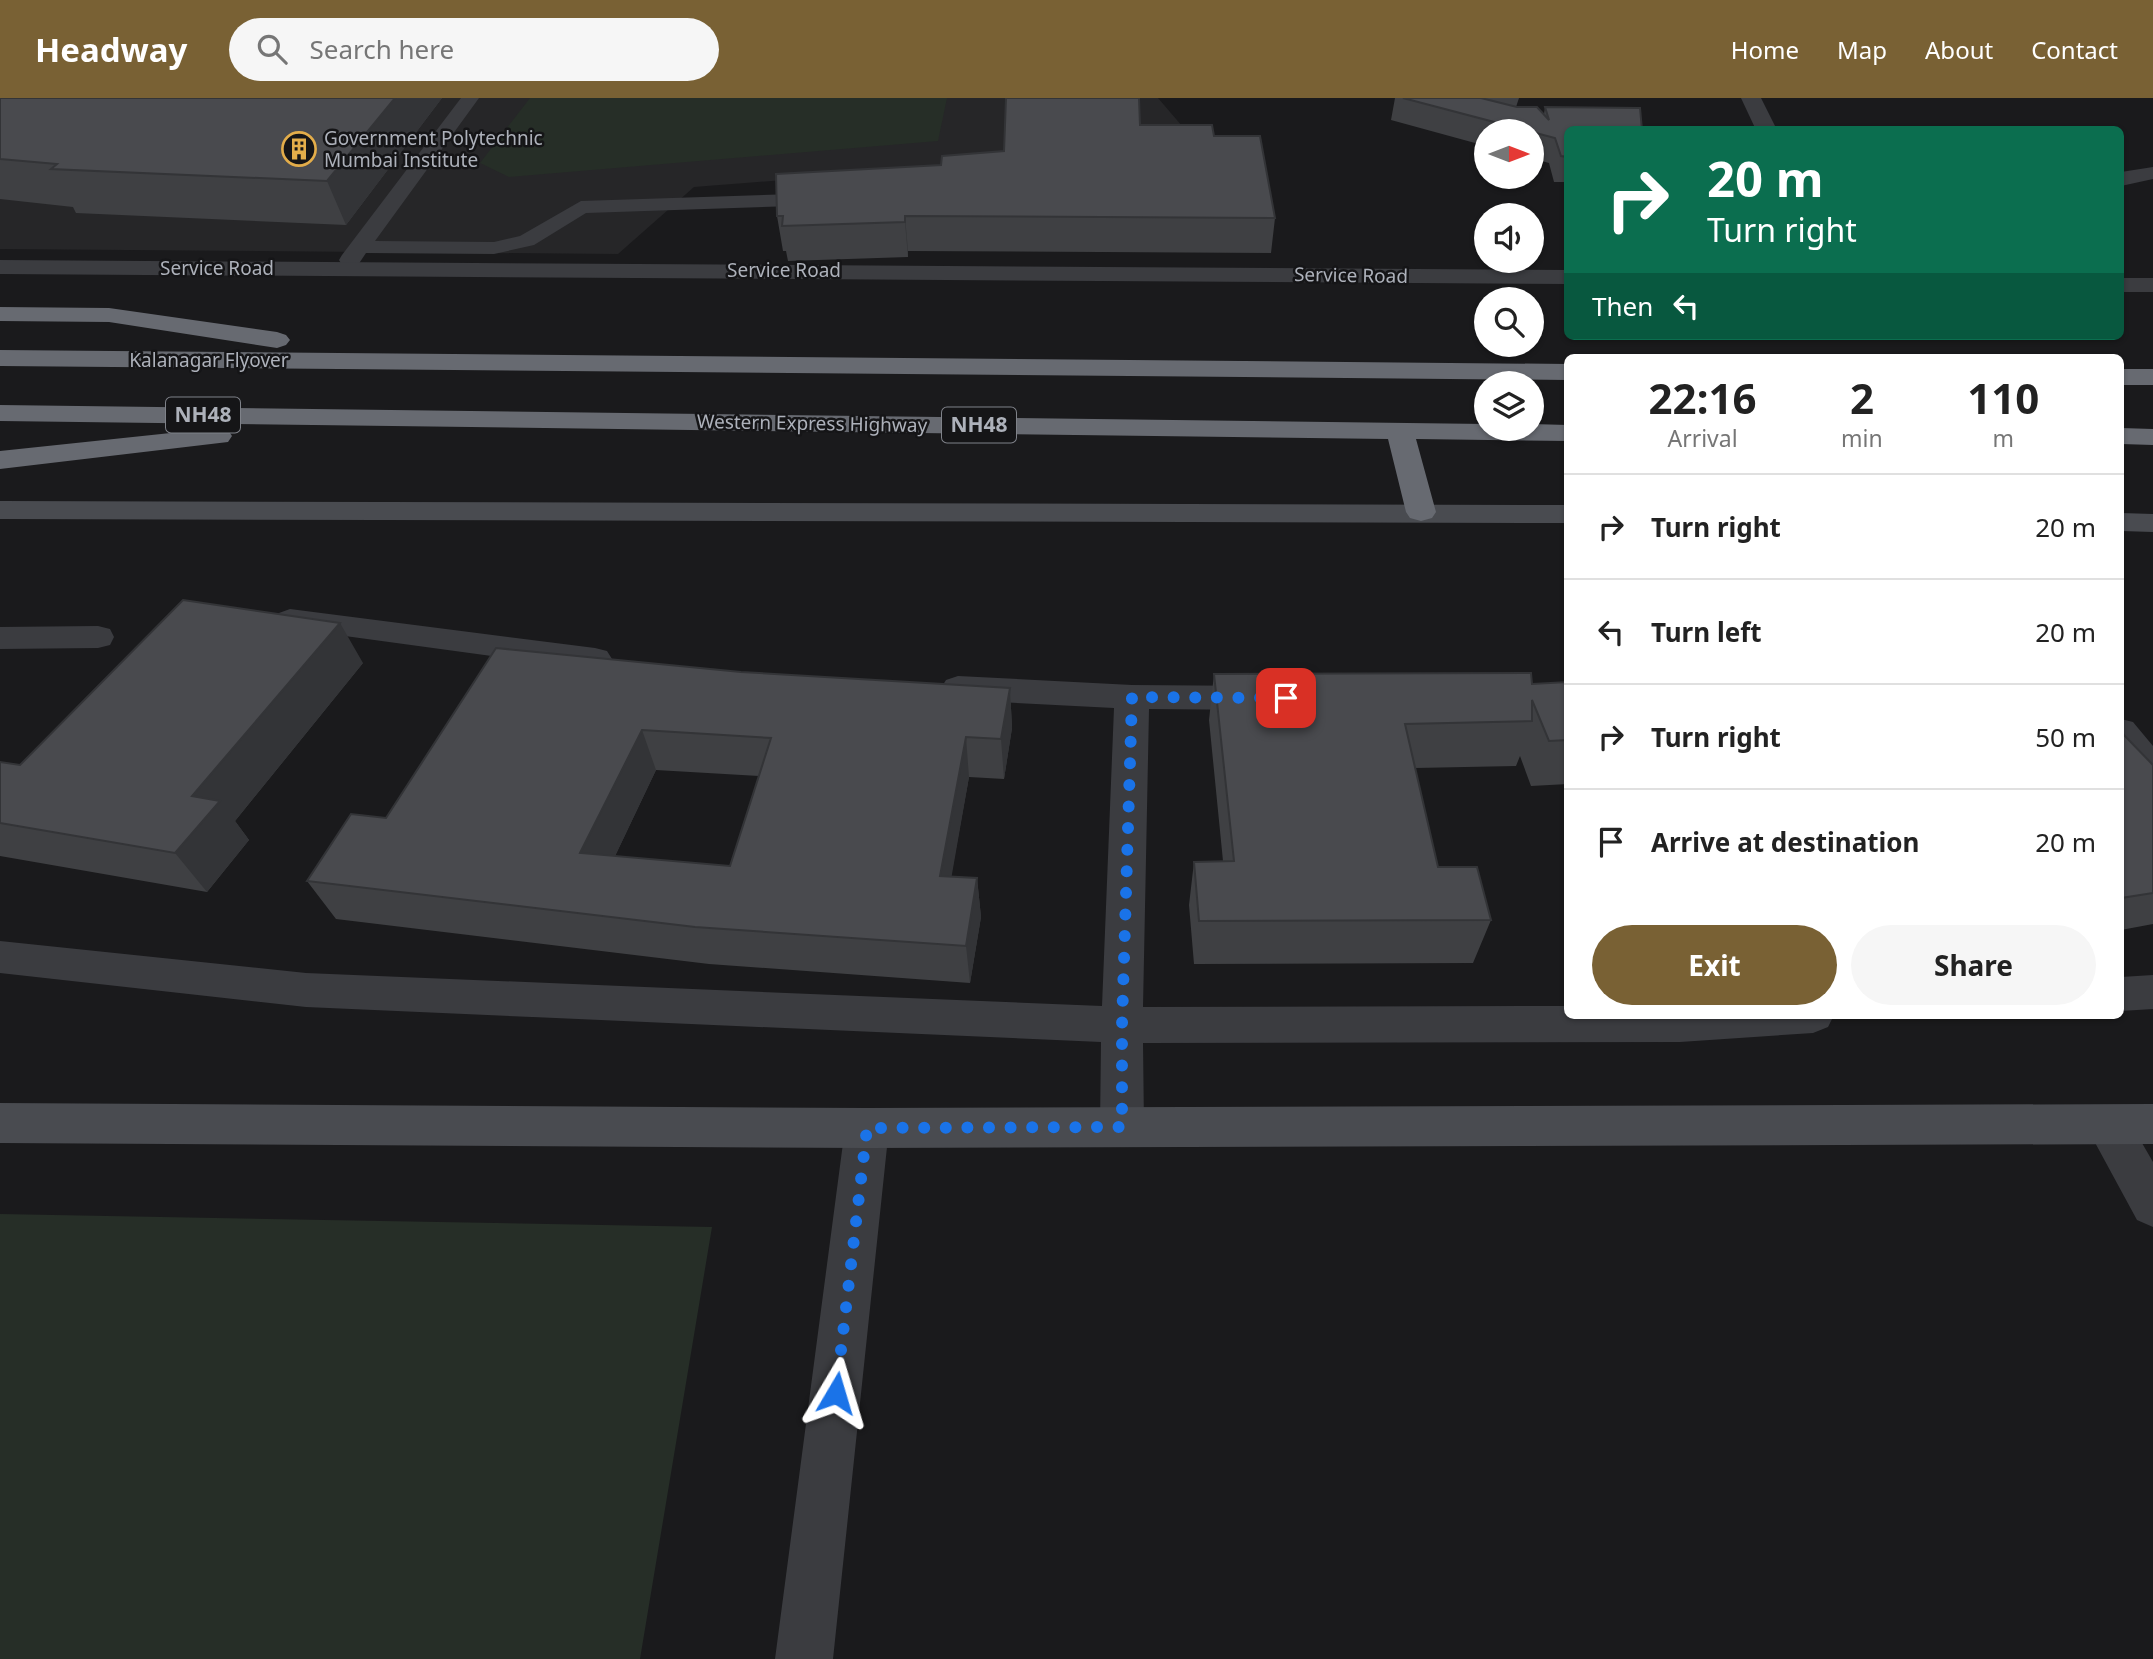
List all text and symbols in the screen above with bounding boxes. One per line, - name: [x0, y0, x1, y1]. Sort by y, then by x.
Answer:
- search box: [229, 18, 719, 81]
- text: Headway: [35, 27, 187, 72]
- icon: search: [253, 30, 291, 68]
- text: Search here: [309, 31, 454, 67]
- text: Home: [1731, 33, 1799, 66]
- text: Map: [1837, 33, 1887, 66]
- text: About: [1925, 33, 1993, 66]
- text: Contact: [2031, 33, 2118, 66]
- north arrow: [1474, 119, 1544, 189]
- map controls: [1474, 119, 1544, 441]
- place label: Government Polytechnic Mumbai Institute: [324, 125, 543, 173]
- building icon: Government Polytechnic Mumbai Institute: [280, 130, 318, 168]
- text: 20 m: [1707, 145, 1824, 211]
- icon: right: [1592, 154, 1683, 245]
- button: sound: [1474, 203, 1544, 273]
- text: Turn right: [1707, 208, 1857, 251]
- street label: Service Road: [160, 255, 274, 281]
- street label: Service Road: [727, 257, 841, 283]
- street label: Service Road: [1294, 261, 1408, 289]
- button: search: [1474, 287, 1544, 357]
- icon: left: [1667, 287, 1705, 325]
- text: Then: [1592, 288, 1653, 324]
- street label: Kalanagar Flyover: [129, 347, 289, 373]
- text: 22:16: [1649, 369, 1756, 426]
- text: 2: [1850, 369, 1874, 426]
- text: 110: [1967, 369, 2039, 426]
- button: layers: [1474, 371, 1544, 441]
- road number: NH48: [166, 398, 240, 432]
- street label: Western Express Highway: [697, 408, 928, 438]
- road number: NH48: [942, 408, 1016, 442]
- text: Arrival: [1667, 422, 1738, 454]
- text: min: [1841, 422, 1883, 454]
- text: m: [1993, 422, 2014, 454]
- icon: right: [1592, 508, 1630, 546]
- text: Turn right: [1651, 509, 1781, 545]
- text: 20 m: [2035, 509, 2096, 545]
- icon: left: [1592, 613, 1630, 651]
- text: Turn left: [1651, 614, 1762, 650]
- text: 20 m: [2035, 614, 2096, 650]
- pin: [1256, 668, 1316, 728]
- icon: arrive: [1267, 679, 1305, 717]
- icon: right: [1592, 718, 1630, 756]
- text: Turn right: [1651, 719, 1781, 755]
- text: 50 m: [2035, 719, 2096, 755]
- icon: arrive: [1592, 823, 1630, 861]
- text: Arrive at destination: [1651, 824, 1920, 860]
- text: 20 m: [2035, 824, 2096, 860]
- button: Exit: [1592, 925, 1837, 1005]
- button: Share: [1851, 925, 2096, 1005]
- position arrow: [799, 1356, 873, 1430]

